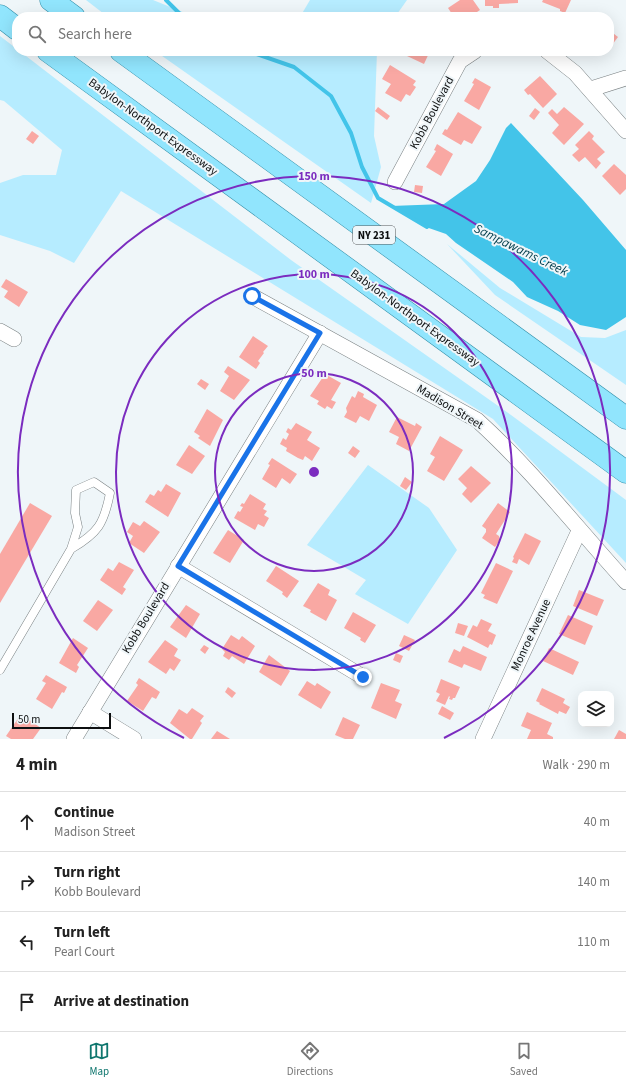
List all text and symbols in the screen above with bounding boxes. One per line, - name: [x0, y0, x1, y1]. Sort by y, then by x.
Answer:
- search box: [12, 12, 614, 56]
- icon: search: [26, 23, 48, 45]
- text: Search here: [58, 24, 132, 45]
- street label: Babylon-Northport Expressway: [85, 74, 221, 180]
- street label: Kobb Boulevard: [406, 74, 458, 152]
- text: 150 m: [298, 168, 330, 185]
- water label: Sampawams Creek: [471, 219, 572, 281]
- road number: NY 231: [353, 226, 395, 244]
- street label: Babylon-Northport Expressway: [347, 265, 483, 371]
- text: 100 m: [298, 266, 330, 283]
- route start: [243, 287, 261, 305]
- text: 50 m: [301, 365, 327, 382]
- street label: Madison Street: [413, 380, 487, 434]
- centre of rings: [307, 465, 321, 479]
- street label: Kobb Boulevard: [118, 579, 174, 657]
- street label: Monroe Avenue: [507, 596, 555, 674]
- route end: [354, 668, 372, 686]
- map controls: [578, 691, 614, 727]
- button: layers: [578, 691, 614, 727]
- scale bar: [12, 711, 111, 730]
- text: 50 m: [18, 712, 40, 727]
- text: 4 min: [16, 753, 57, 777]
- text: Walk · 290 m: [542, 756, 610, 774]
- text: Continue: [54, 802, 114, 823]
- icon: ahead: [16, 811, 38, 833]
- text: 40 m: [584, 813, 610, 831]
- text: Madison Street: [54, 823, 135, 841]
- text: Turn right: [54, 862, 120, 883]
- icon: right: [16, 871, 38, 893]
- text: 140 m: [577, 873, 610, 891]
- text: Kobb Boulevard: [54, 883, 141, 901]
- text: Turn left: [54, 922, 110, 943]
- icon: left: [16, 931, 38, 953]
- text: 110 m: [577, 933, 610, 951]
- text: Pearl Court: [54, 943, 115, 961]
- icon: arrive: [16, 991, 38, 1013]
- text: Arrive at destination: [54, 991, 189, 1012]
- tab: Map: [88, 1040, 110, 1079]
- tab: Directions: [287, 1040, 333, 1079]
- tab: Saved: [510, 1040, 538, 1079]

